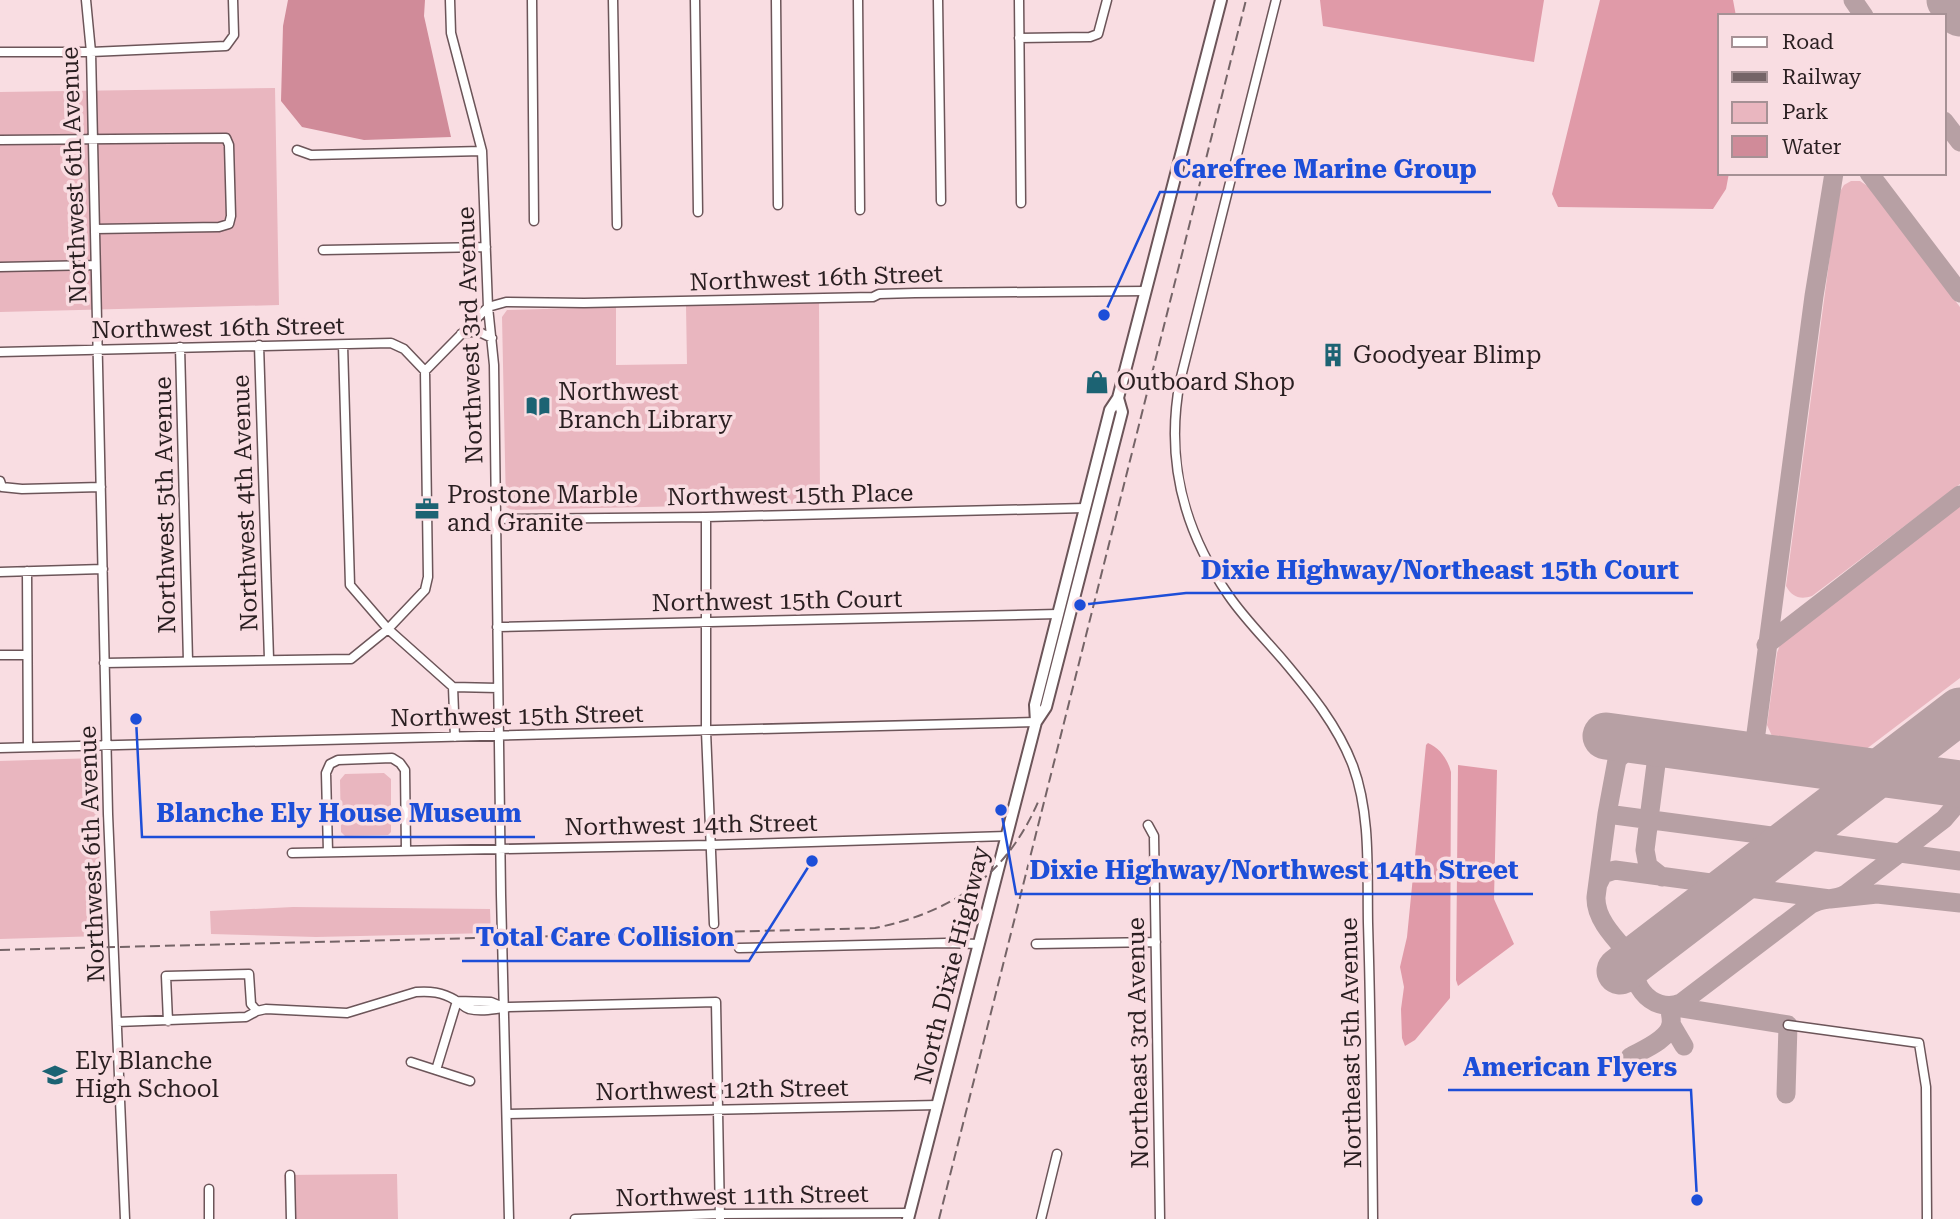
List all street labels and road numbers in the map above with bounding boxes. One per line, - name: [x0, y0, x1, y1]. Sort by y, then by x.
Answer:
- street label: Northwest 6th Avenue: [56, 46, 92, 304]
- street label: Northwest 3rd Avenue: [452, 206, 488, 464]
- street label: Northwest 16th Street: [689, 260, 943, 296]
- street label: Northwest 16th Street: [91, 312, 345, 344]
- street label: Northwest 4th Avenue: [227, 374, 263, 632]
- street label: Northwest 5th Avenue: [149, 376, 181, 634]
- street label: Northwest 15th Place: [666, 479, 914, 511]
- street label: Northwest 15th Court: [651, 585, 903, 617]
- street label: Northwest 15th Street: [390, 700, 644, 732]
- street label: Northwest 6th Avenue: [74, 725, 110, 983]
- street label: Northwest 14th Street: [564, 809, 818, 841]
- street label: North Dixie Highway: [909, 842, 995, 1087]
- street label: Northeast 3rd Avenue: [1122, 917, 1154, 1169]
- street label: Northeast 5th Avenue: [1335, 917, 1367, 1169]
- street label: Northwest 12th Street: [595, 1074, 849, 1106]
- street label: Northwest 11th Street: [615, 1180, 869, 1212]

